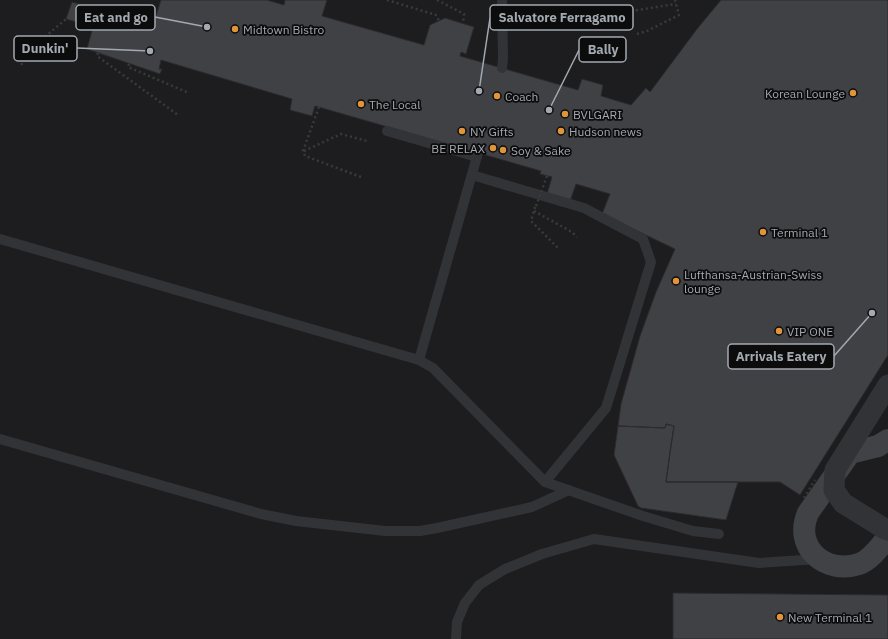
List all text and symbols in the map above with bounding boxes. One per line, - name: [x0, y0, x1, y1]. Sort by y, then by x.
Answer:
- callout: Eat and go: [76, 5, 155, 30]
- callout: Salvatore Ferragamo: [490, 5, 633, 30]
- text: Eat and go: [84, 9, 148, 26]
- text: Salvatore Ferragamo: [498, 9, 626, 26]
- place label: Midtown Bistro: [243, 22, 325, 37]
- marker: Midtown Bistro: [230, 24, 240, 34]
- callout: Dunkin': [14, 36, 77, 61]
- callout: Bally: [579, 37, 626, 62]
- text: Dunkin': [22, 40, 68, 57]
- text: Bally: [588, 41, 618, 58]
- place label: Korean Lounge: [765, 86, 845, 101]
- marker: Korean Lounge: [848, 88, 858, 98]
- place label: Coach: [505, 89, 538, 104]
- marker: Coach: [492, 91, 502, 101]
- place label: The Local: [369, 97, 420, 112]
- marker: The Local: [356, 99, 366, 109]
- place label: BVLGARI: [573, 107, 622, 122]
- marker: BVLGARI: [560, 109, 570, 119]
- place label: NY Gifts: [470, 124, 514, 139]
- place label: Hudson news: [569, 124, 642, 139]
- marker: NY Gifts: [457, 126, 467, 136]
- marker: Hudson news: [556, 126, 566, 136]
- place label: BE RELAX: [431, 141, 486, 156]
- marker: BE RELAX: [488, 143, 498, 153]
- place label: Soy & Sake: [511, 143, 571, 158]
- marker: Soy & Sake: [498, 145, 508, 155]
- place label: Terminal 1: [771, 225, 828, 240]
- marker: Terminal 1: [758, 227, 768, 237]
- place label: Lufthansa-Austrian-Swiss lounge: [684, 267, 822, 296]
- marker: Lufthansa-Austrian-Swiss lounge: [671, 276, 681, 286]
- place label: VIP ONE: [787, 324, 833, 339]
- marker: VIP ONE: [774, 326, 784, 336]
- callout: Arrivals Eatery: [728, 344, 834, 369]
- text: Arrivals Eatery: [736, 348, 826, 365]
- place label: New Terminal 1: [788, 610, 872, 625]
- marker: New Terminal 1: [775, 612, 785, 622]

